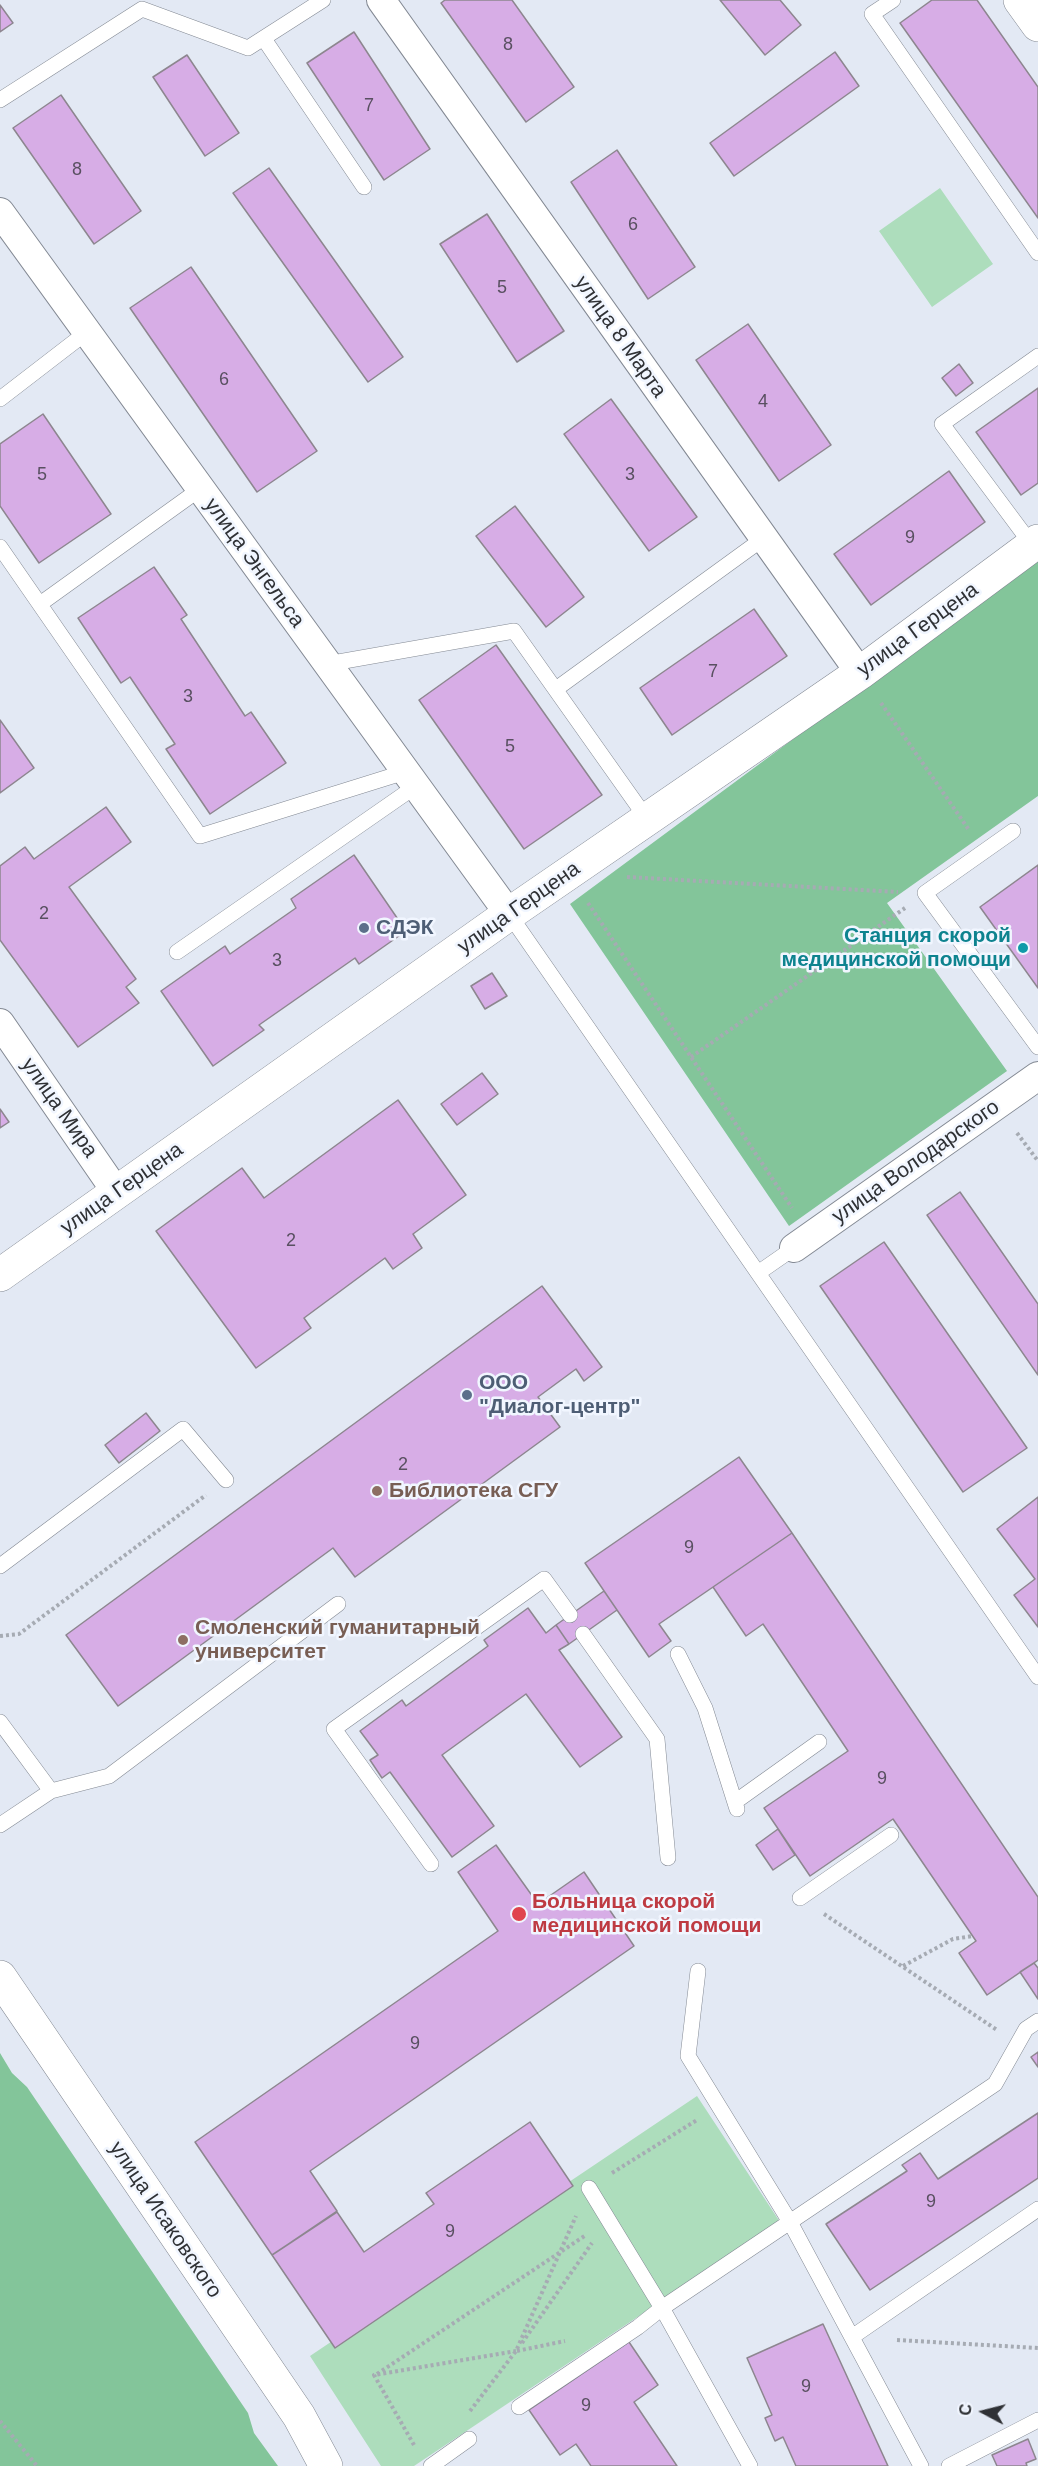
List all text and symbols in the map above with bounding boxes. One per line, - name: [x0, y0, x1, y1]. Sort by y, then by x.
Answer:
- house number: 8: [503, 34, 513, 56]
- house number: 7: [364, 95, 374, 117]
- house number: 8: [72, 159, 82, 181]
- house number: 6: [628, 214, 638, 236]
- street label: улица 8 Марта: [569, 271, 671, 403]
- house number: 5: [497, 277, 507, 299]
- house number: 6: [219, 369, 229, 391]
- house number: 4: [758, 391, 768, 413]
- house number: 5: [37, 464, 47, 486]
- house number: 3: [625, 464, 635, 486]
- street label: улица Энгельса: [199, 493, 309, 633]
- house number: 9: [905, 527, 915, 549]
- street label: улица Герцена: [852, 578, 984, 682]
- house number: 7: [708, 661, 718, 683]
- house number: 3: [183, 686, 193, 708]
- house number: 5: [505, 736, 515, 758]
- street label: улица Герцена: [453, 856, 585, 960]
- house number: 2: [39, 903, 49, 925]
- place label: СДЭК: [376, 915, 434, 941]
- marker: СДЭК: [357, 921, 371, 935]
- place label: Станция скорой медицинской помощи: [782, 923, 1011, 973]
- marker: Станция скорой медицинской помощи: [1016, 941, 1030, 955]
- house number: 3: [272, 950, 282, 972]
- street label: улица Мира: [15, 1053, 103, 1163]
- street label: улица Володарского: [827, 1095, 1005, 1229]
- street label: улица Герцена: [56, 1137, 188, 1241]
- house number: 2: [286, 1230, 296, 1252]
- place label: ООО "Диалог-центр": [479, 1370, 640, 1420]
- marker: ООО "Диалог-центр": [460, 1388, 474, 1402]
- house number: 2: [398, 1454, 408, 1476]
- place label: Библиотека СГУ: [389, 1478, 558, 1504]
- marker: Библиотека СГУ: [370, 1484, 384, 1498]
- house number: 9: [684, 1537, 694, 1559]
- place label: Смоленский гуманитарный университет: [195, 1615, 480, 1665]
- marker: Смоленский гуманитарный университет: [176, 1633, 190, 1647]
- house number: 9: [877, 1768, 887, 1790]
- place label: Больница скорой медицинской помощи: [532, 1889, 761, 1939]
- marker: Больница скорой медицинской помощи: [510, 1905, 528, 1923]
- house number: 9: [410, 2033, 420, 2055]
- street label: улица Исаковского: [103, 2137, 227, 2303]
- house number: 9: [926, 2191, 936, 2213]
- house number: 9: [445, 2221, 455, 2243]
- house number: 9: [801, 2376, 811, 2398]
- north arrow: [954, 2382, 1014, 2442]
- house number: 9: [581, 2395, 591, 2417]
- text: С: [956, 2403, 975, 2417]

